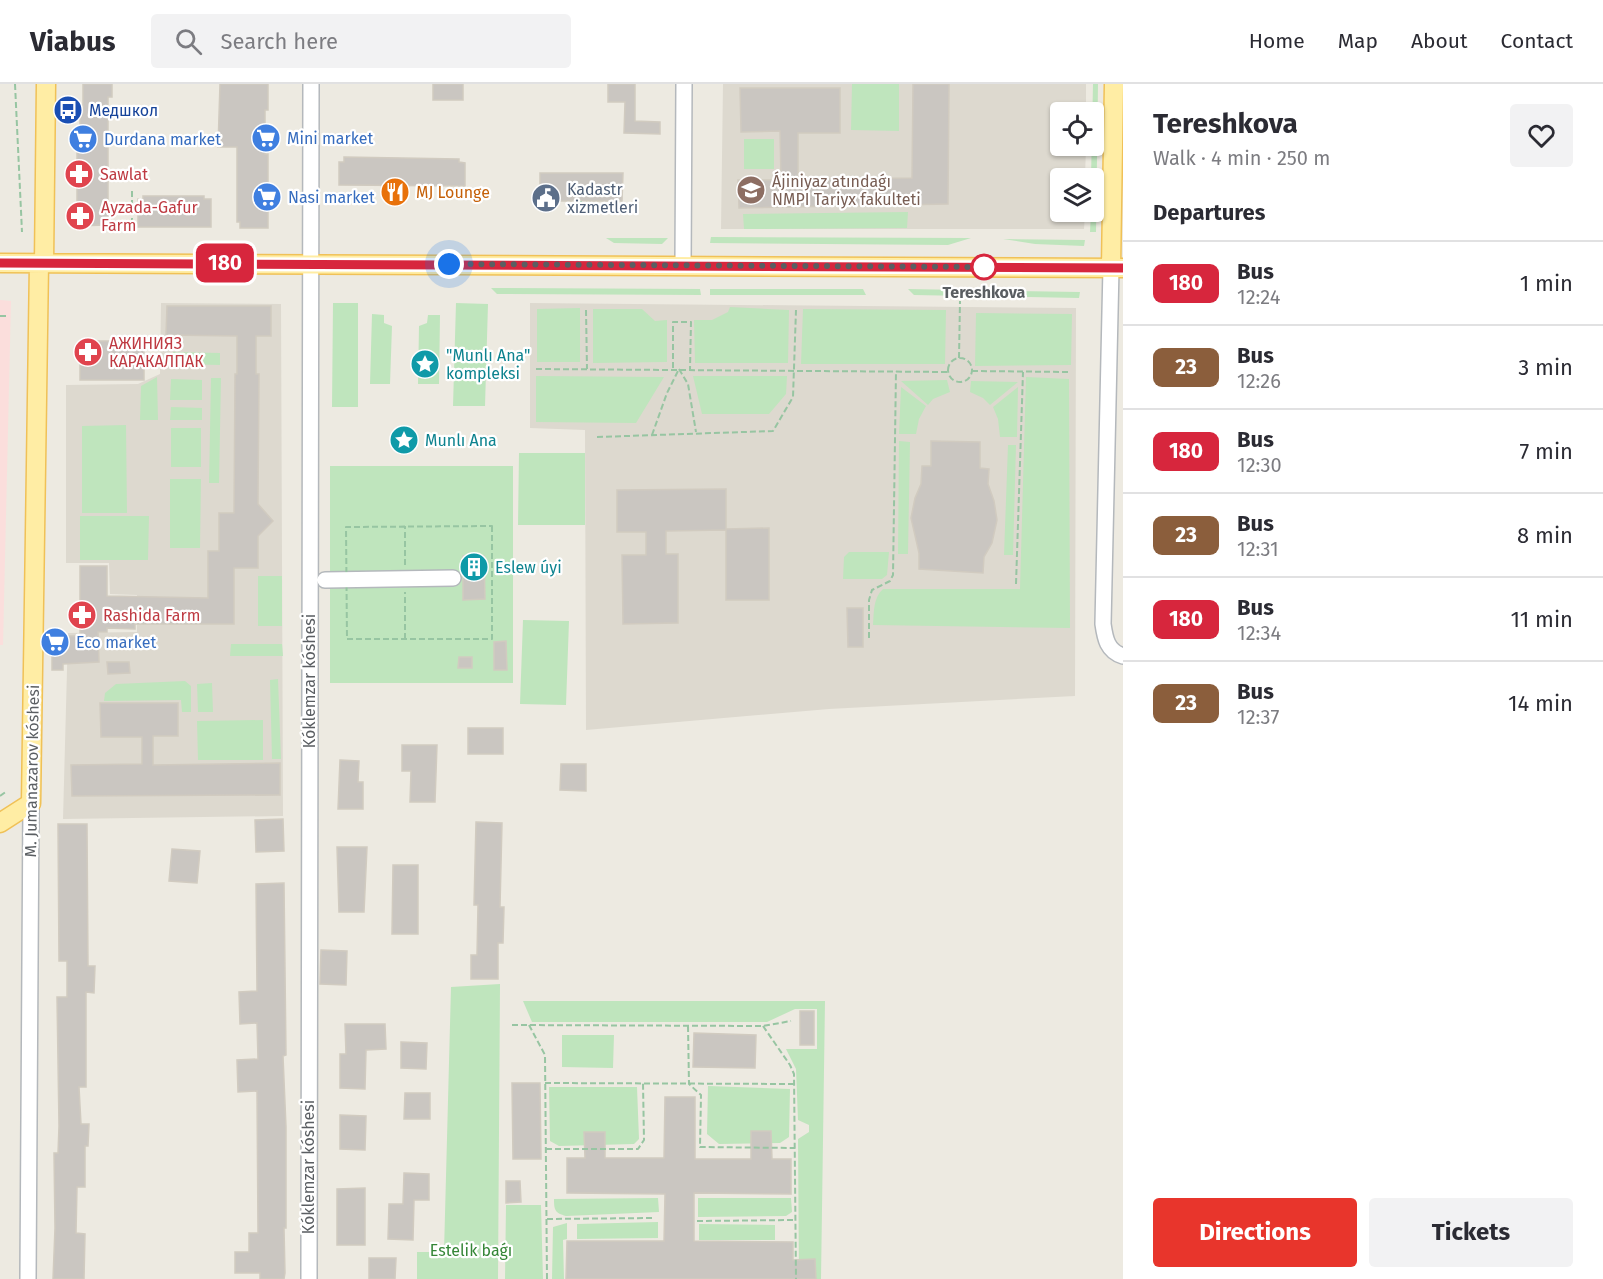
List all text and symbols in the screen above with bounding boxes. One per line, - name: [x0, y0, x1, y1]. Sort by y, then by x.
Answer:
- search box: [151, 14, 571, 68]
- text: Viabus: [30, 25, 115, 58]
- icon: search: [172, 25, 205, 58]
- text: Search here: [220, 28, 338, 55]
- text: Home: [1249, 28, 1305, 54]
- text: Map: [1338, 28, 1378, 54]
- text: About: [1411, 28, 1468, 54]
- text: Contact: [1501, 28, 1573, 54]
- bus stop icon: Медшкол: [52, 94, 84, 126]
- place label: Медшкол: [89, 101, 158, 120]
- map controls: [1050, 102, 1104, 222]
- button: locate: [1050, 102, 1104, 156]
- button: heart: [1510, 104, 1573, 167]
- text: Tereshkova: [1153, 107, 1298, 140]
- supermarket icon: Mini market: [250, 122, 282, 154]
- supermarket icon: Durdana market: [67, 123, 99, 155]
- place label: Mini market: [287, 129, 373, 148]
- place label: Durdana market: [104, 130, 221, 149]
- text: Walk · 4 min · 250 m: [1153, 146, 1330, 170]
- pharmacy icon: Sawlat: [63, 158, 95, 190]
- place label: Sawlat: [100, 165, 148, 184]
- button: layers: [1050, 168, 1104, 222]
- place label: Ájiniyaz atındaǵı NMPI Tariyx fakulteti: [772, 171, 921, 209]
- school or university icon: Ájiniyaz atındaǵı NMPI Tariyx fakulteti: [735, 174, 767, 206]
- restaurant icon: MJ Lounge: [379, 176, 411, 208]
- place label: Kadastr xizmetleri: [567, 180, 638, 217]
- supermarket icon: Nasi market: [251, 181, 283, 213]
- public building icon: Kadastr xizmetleri: [530, 182, 562, 214]
- place label: MJ Lounge: [416, 183, 490, 202]
- place label: Nasi market: [288, 188, 375, 207]
- place label: Ayzada-Gafur Farm: [101, 198, 199, 235]
- text: Departures: [1153, 199, 1265, 226]
- pharmacy icon: Ayzada-Gafur Farm: [64, 200, 96, 232]
- line badge: 180: [190, 244, 260, 282]
- your location: [434, 249, 464, 279]
- text: 180: [208, 250, 242, 276]
- marker: Tereshkova: [971, 254, 997, 280]
- text: Bus: [1237, 258, 1274, 285]
- text: 180: [1169, 270, 1203, 296]
- text: 1 min: [1520, 270, 1573, 297]
- place label: Tereshkova: [943, 283, 1026, 302]
- text: 12:24: [1237, 285, 1280, 309]
- place label: АЖИНИЯЗ КАРАКАЛПАК: [109, 334, 204, 371]
- pharmacy icon: АЖИНИЯЗ КАРАКАЛПАК: [72, 336, 104, 368]
- text: Bus: [1237, 342, 1274, 369]
- place label: "Munlı Ana" kompleksi: [446, 346, 530, 383]
- place icon: "Munlı Ana" kompleksi: [409, 348, 441, 380]
- text: 23: [1175, 354, 1197, 380]
- text: 3 min: [1518, 354, 1573, 381]
- text: 12:26: [1237, 369, 1281, 393]
- place icon: Munlı Ana: [388, 424, 420, 456]
- text: Bus: [1237, 426, 1274, 453]
- place label: Munlı Ana: [425, 431, 497, 450]
- text: 180: [1169, 438, 1203, 464]
- text: 7 min: [1519, 438, 1573, 465]
- text: 12:30: [1237, 453, 1282, 477]
- text: Bus: [1237, 510, 1274, 537]
- text: 23: [1175, 522, 1197, 548]
- text: 8 min: [1517, 522, 1573, 549]
- text: 12:31: [1237, 537, 1279, 561]
- building icon: Eslew úyi: [458, 551, 490, 583]
- place label: Eslew úyi: [495, 558, 562, 577]
- text: Bus: [1237, 594, 1274, 621]
- pharmacy icon: Rashida Farm: [66, 599, 98, 631]
- place label: Rashida Farm: [103, 606, 200, 625]
- text: 180: [1169, 606, 1203, 632]
- text: 11 min: [1510, 606, 1573, 633]
- street label: Kóklemzar kóshesi: [300, 614, 319, 748]
- text: 12:34: [1237, 621, 1281, 645]
- supermarket icon: Eco market: [39, 626, 71, 658]
- place label: Eco market: [76, 633, 157, 652]
- text: Bus: [1237, 678, 1274, 705]
- street label: M. Jumanazarov kóshesi: [21, 684, 43, 858]
- text: 23: [1175, 690, 1197, 716]
- text: 14 min: [1508, 690, 1573, 717]
- text: 12:37: [1237, 705, 1279, 729]
- street label: Kóklemzar kóshesi: [299, 1100, 318, 1234]
- button: Directions: [1153, 1198, 1357, 1267]
- button: Tickets: [1369, 1198, 1573, 1267]
- park label: Estelik baǵı: [430, 1241, 512, 1260]

